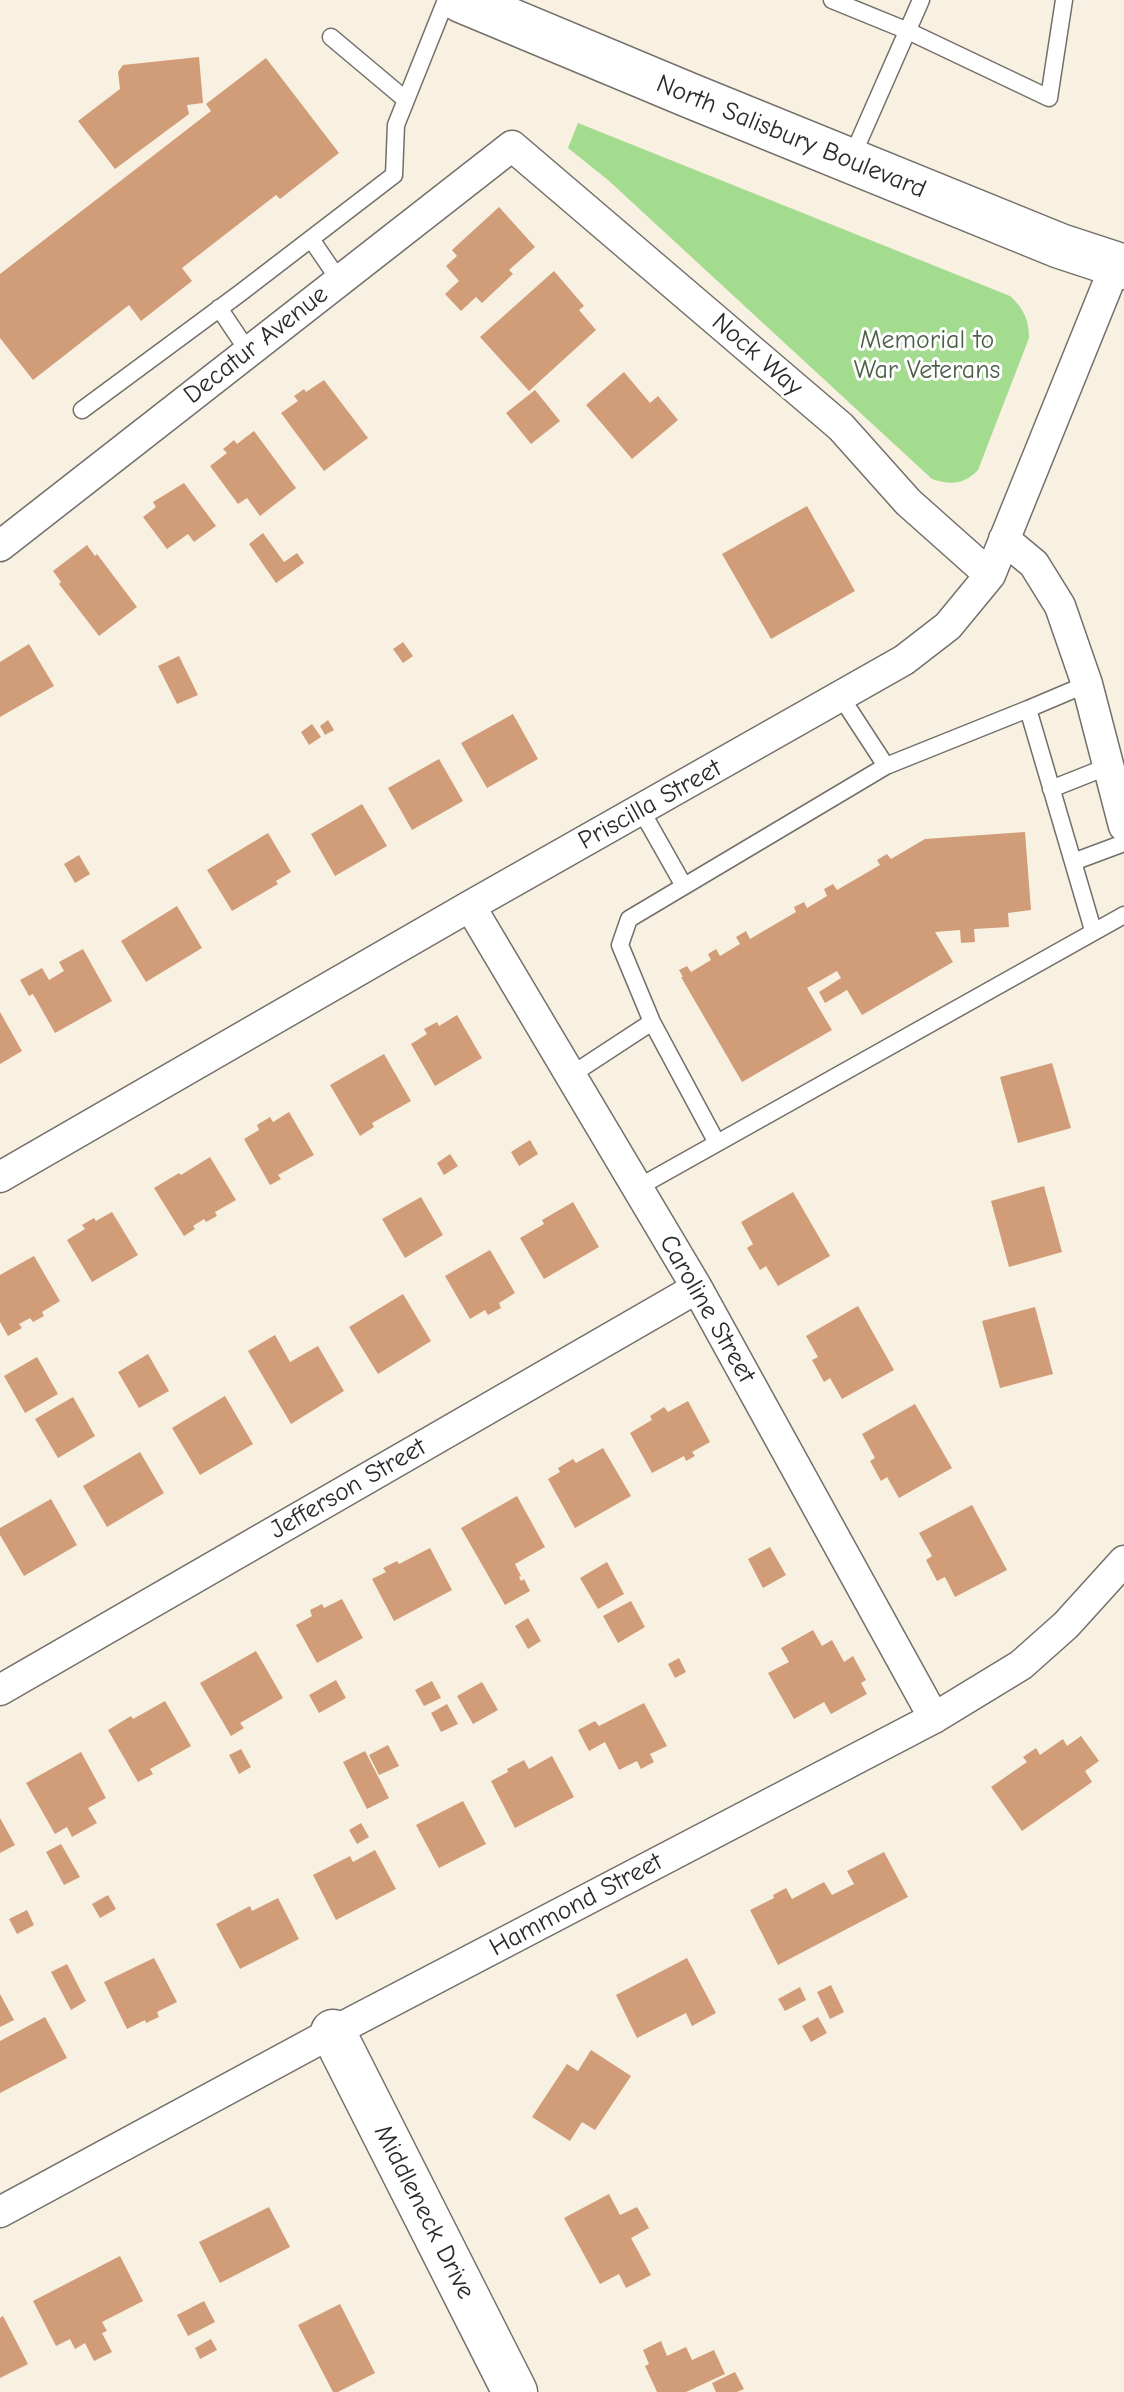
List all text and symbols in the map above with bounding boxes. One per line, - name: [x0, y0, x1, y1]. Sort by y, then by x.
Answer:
- street label: North Salisbury Boulevard: [652, 69, 930, 205]
- street label: Decatur Avenue: [178, 279, 334, 411]
- street label: Nock Way: [705, 307, 809, 403]
- park label: Memorial to War Veterans: [854, 325, 1000, 386]
- street label: Priscilla Street: [573, 753, 727, 857]
- street label: Caroline Street: [652, 1229, 762, 1389]
- street label: Jefferson Street: [264, 1432, 432, 1546]
- street label: Hammond Street: [484, 1846, 668, 1964]
- street label: Middleneck Drive: [367, 2120, 481, 2304]

